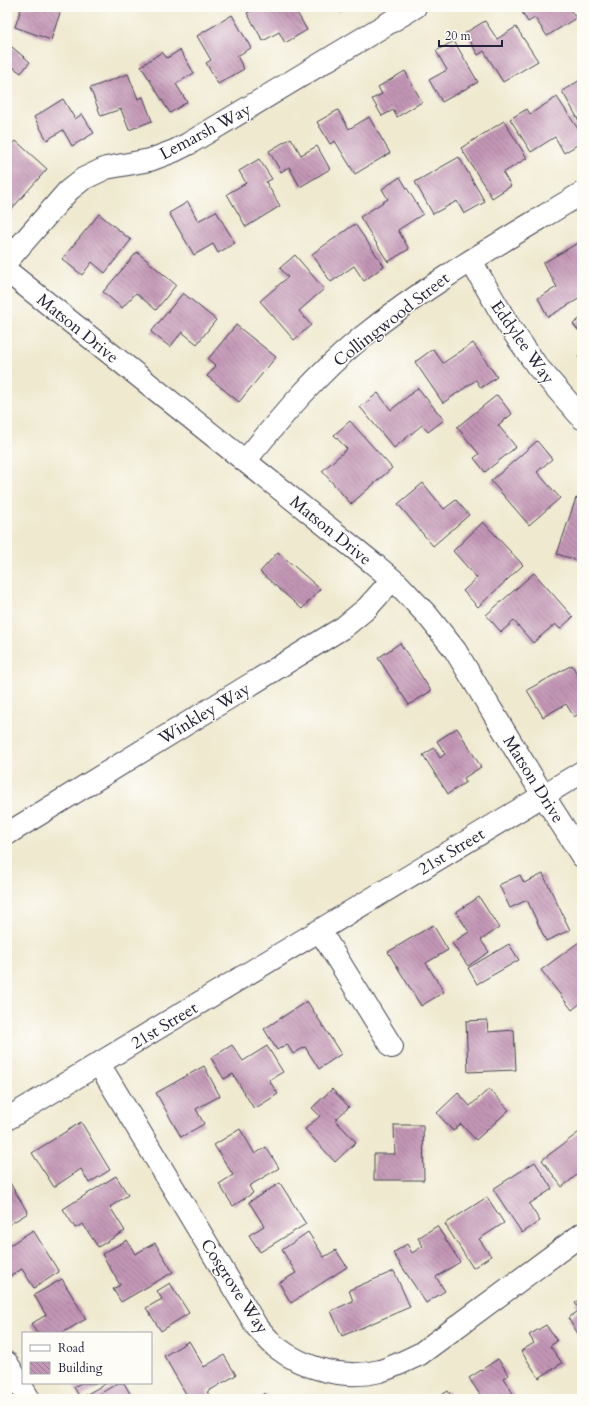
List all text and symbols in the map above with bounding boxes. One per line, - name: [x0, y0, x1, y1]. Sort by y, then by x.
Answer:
- scale bar: [439, 22, 502, 48]
- text: 20 m: [445, 28, 472, 44]
- street label: Lemarsh Way: [155, 98, 255, 165]
- street label: Collingwood Street: [329, 266, 455, 372]
- street label: Matson Drive: [32, 288, 123, 368]
- street label: Eddylee Way: [485, 296, 560, 389]
- street label: Matson Drive: [285, 490, 376, 570]
- street label: Winkley Way: [153, 677, 254, 750]
- street label: Matson Drive: [498, 731, 570, 827]
- street label: 21st Street: [414, 822, 489, 880]
- street label: 21st Street: [127, 996, 202, 1054]
- street label: Cosgrove Way: [195, 1234, 274, 1338]
- legend: [22, 1332, 152, 1384]
- text: Road: [58, 1340, 85, 1356]
- text: Building: [58, 1360, 103, 1376]

